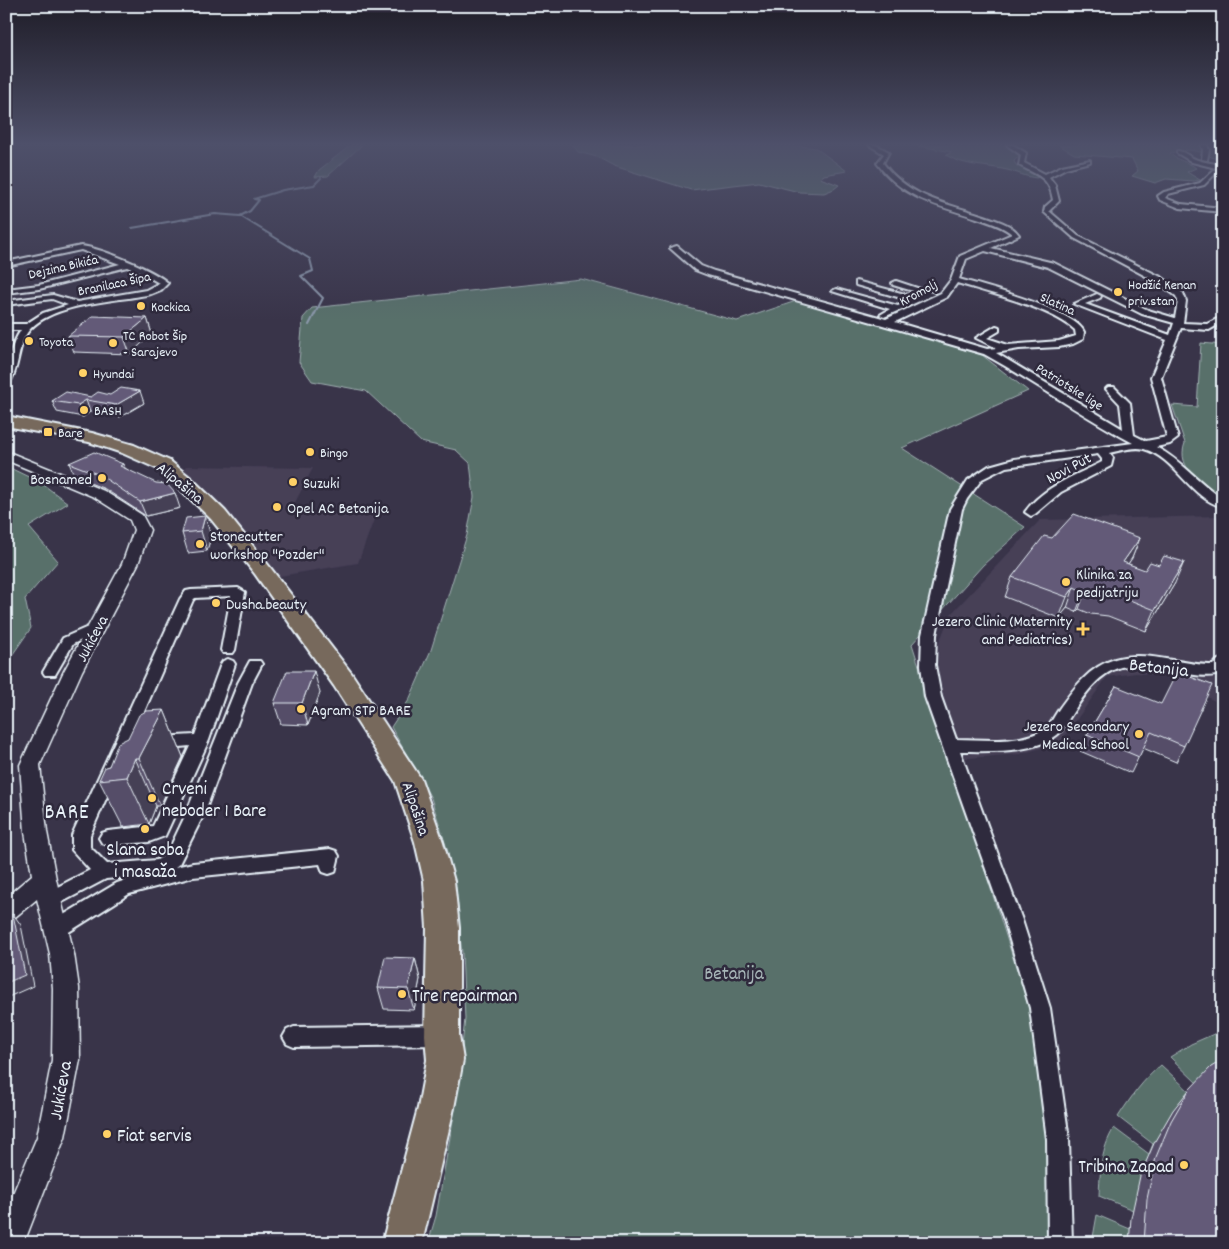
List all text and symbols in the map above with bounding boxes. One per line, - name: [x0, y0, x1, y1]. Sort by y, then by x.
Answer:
- street label: Dejzina Bikića: [27, 250, 101, 286]
- street label: Branilaca Šipa: [76, 267, 153, 302]
- street label: Kromolj: [896, 275, 942, 312]
- place label: Hodžić Kenan priv.stan: [1128, 276, 1196, 312]
- marker: Hodžić Kenan priv.stan: [1112, 286, 1124, 298]
- street label: Slatina: [1036, 288, 1078, 322]
- place label: Kockica: [151, 298, 190, 318]
- marker: Kockica: [135, 300, 147, 312]
- place label: TC Robot Šip - Sarajevo: [123, 327, 187, 363]
- place label: Toyota: [39, 333, 74, 353]
- marker: Toyota: [23, 335, 35, 347]
- marker: TC Robot Šip - Sarajevo: [107, 337, 119, 349]
- street label: Patriotske lige: [1031, 359, 1107, 416]
- place label: Hyundai: [93, 365, 134, 385]
- marker: Hyundai: [77, 367, 89, 379]
- place label: BASH: [94, 402, 122, 422]
- marker: BASH: [78, 404, 90, 416]
- place label: Bare: [58, 424, 83, 444]
- marker: Bare: [42, 426, 54, 438]
- place label: Bingo: [320, 444, 348, 464]
- marker: Bingo: [304, 446, 316, 458]
- street label: Novi Put: [1042, 448, 1096, 491]
- street label: Alipašina: [151, 458, 208, 511]
- place label: Bosnamed: [30, 469, 92, 492]
- marker: Bosnamed: [96, 472, 108, 484]
- place label: Suzuki: [303, 473, 339, 496]
- marker: Suzuki: [287, 476, 299, 488]
- place label: Opel AC Betanija: [287, 498, 389, 521]
- marker: Opel AC Betanija: [271, 501, 283, 513]
- place label: Stonecutter workshop "Pozder": [210, 526, 324, 567]
- marker: Stonecutter workshop "Pozder": [194, 538, 206, 550]
- place label: Klinika za pedijatriju: [1076, 564, 1139, 605]
- marker: Klinika za pedijatriju: [1060, 576, 1072, 588]
- place label: Dusha.beauty: [226, 594, 307, 617]
- marker: Dusha.beauty: [210, 597, 222, 609]
- street label: Jukićeva: [71, 611, 115, 667]
- place label: Jezero Clinic (Maternity and Pediatrics): [932, 611, 1073, 652]
- marker: Jezero Clinic (Maternity and Pediatrics): [1076, 622, 1090, 636]
- street label: Betanija: [1128, 653, 1191, 686]
- place label: Agram STP BARE: [311, 700, 411, 723]
- marker: Agram STP BARE: [295, 703, 307, 715]
- place label: Jezero Secondary Medical School: [1024, 716, 1130, 757]
- marker: Jezero Secondary Medical School: [1133, 728, 1145, 740]
- place label: Crveni neboder 1 Bare: [162, 777, 266, 826]
- street label: Alipašina: [395, 779, 435, 839]
- marker: Crveni neboder 1 Bare: [146, 792, 158, 804]
- district label: BARE: [44, 799, 90, 829]
- marker: Slana soba i masaža: [139, 823, 151, 835]
- place label: Slana soba i masaža: [106, 838, 185, 887]
- park label: Betanija: [704, 962, 765, 989]
- place label: Tire repairman: [412, 984, 517, 1011]
- marker: Tire repairman: [396, 988, 408, 1000]
- street label: Jukićeva: [44, 1058, 81, 1122]
- place label: Fiat servis: [117, 1124, 192, 1151]
- marker: Fiat servis: [101, 1128, 113, 1140]
- place label: Tribina Zapad: [1078, 1155, 1174, 1182]
- marker: Tribina Zapad: [1178, 1159, 1190, 1171]

